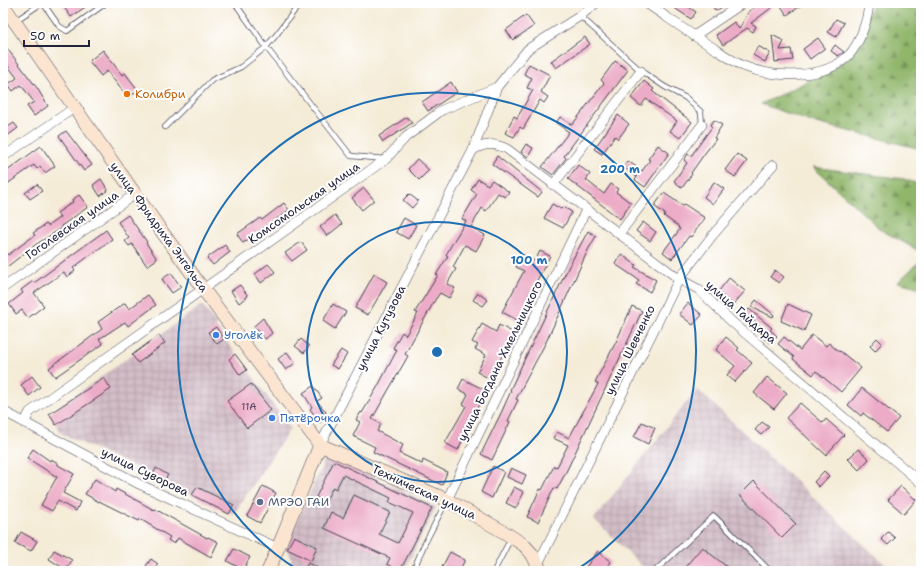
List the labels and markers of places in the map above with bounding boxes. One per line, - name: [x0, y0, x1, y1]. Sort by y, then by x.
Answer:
- place label: Колибри: [135, 86, 186, 102]
- marker: Колибри: [122, 89, 132, 99]
- place label: Уголёк: [224, 327, 264, 343]
- marker: Уголёк: [211, 330, 221, 340]
- centre of rings: [430, 345, 444, 359]
- place label: Пятёрочка: [280, 410, 341, 426]
- marker: Пятёрочка: [267, 413, 277, 423]
- place label: МРЭО ГАИ: [268, 494, 329, 510]
- marker: МРЭО ГАИ: [255, 497, 265, 507]

